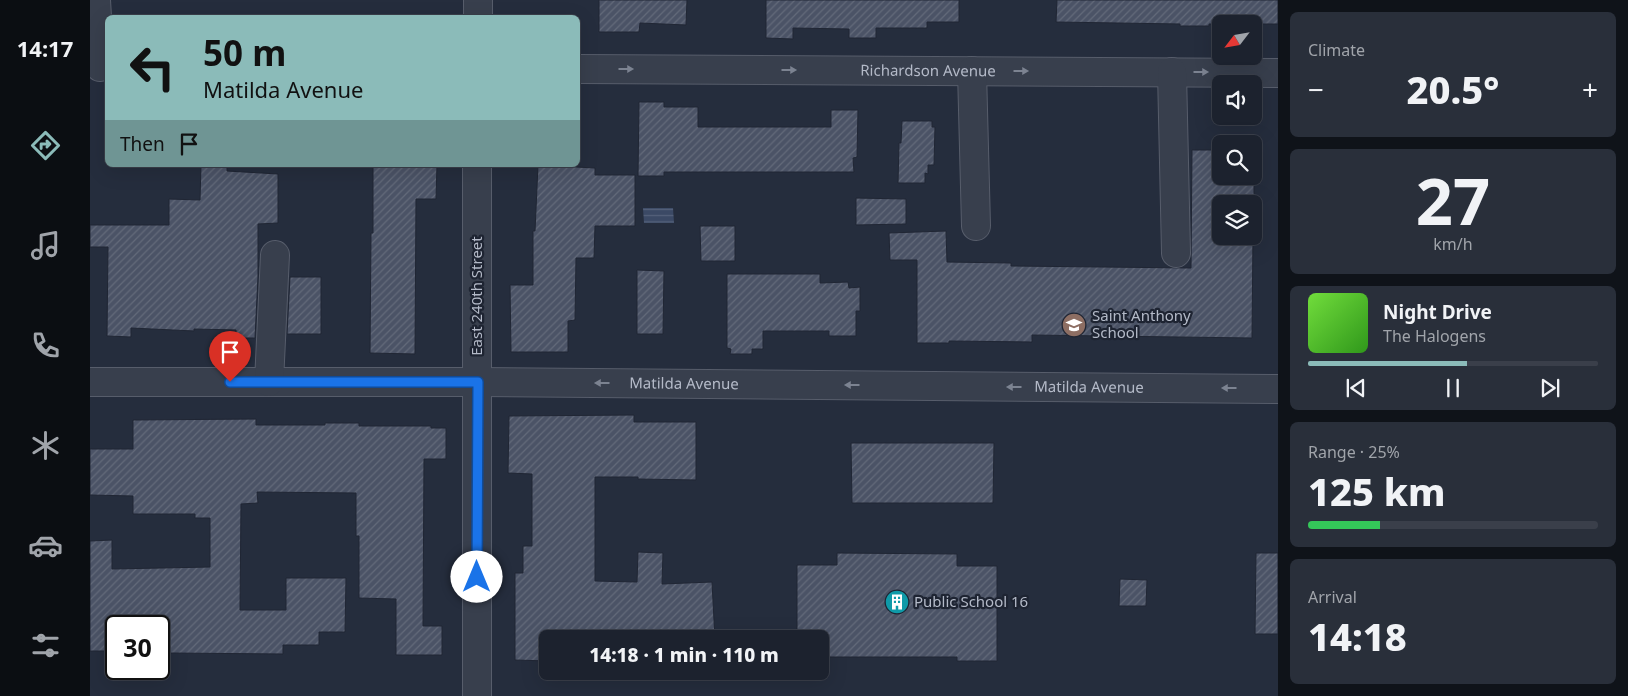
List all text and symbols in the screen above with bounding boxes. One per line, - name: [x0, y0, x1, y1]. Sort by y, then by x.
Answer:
- north arrow: [1212, 15, 1262, 65]
- map controls: [1212, 15, 1262, 245]
- text: 50 m: [203, 29, 286, 76]
- text: 14:17: [17, 33, 73, 63]
- icon: left: [120, 35, 185, 100]
- text: Climate: [1308, 39, 1365, 61]
- street label: Richardson Avenue: [860, 60, 996, 80]
- text: 20.5°: [1407, 63, 1499, 115]
- one-way arrow: [618, 65, 634, 73]
- one-way arrow: [781, 66, 797, 74]
- one-way arrow: [1013, 67, 1029, 75]
- one-way arrow: [1193, 69, 1209, 77]
- text: −: [1308, 70, 1324, 108]
- text: +: [1582, 70, 1598, 108]
- text: Matilda Avenue: [203, 74, 363, 104]
- button: sound: [1212, 75, 1262, 125]
- icon: directions: [28, 128, 63, 163]
- icon: arrive: [175, 130, 203, 158]
- text: Then: [120, 131, 165, 157]
- button: search: [1212, 135, 1262, 185]
- text: 27: [1416, 156, 1490, 244]
- button: layers: [1212, 195, 1262, 245]
- icon: music: [28, 228, 63, 263]
- text: km/h: [1433, 233, 1473, 255]
- street label: East 240th Street: [466, 236, 486, 356]
- text: Night Drive: [1383, 299, 1492, 325]
- place label: Saint Anthony School: [1092, 305, 1191, 342]
- school or university icon: Saint Anthony School: [1061, 312, 1087, 338]
- text: The Halogens: [1383, 325, 1486, 347]
- icon: phone: [28, 328, 63, 363]
- pin: [209, 331, 251, 382]
- icon: arrive: [216, 338, 244, 366]
- street label: Matilda Avenue: [629, 372, 739, 393]
- icon: previous: [1342, 374, 1370, 402]
- icon: pause: [1439, 374, 1467, 402]
- icon: next: [1536, 374, 1564, 402]
- street label: Matilda Avenue: [1034, 376, 1144, 397]
- one-way arrow: [594, 379, 610, 387]
- one-way arrow: [844, 381, 860, 389]
- one-way arrow: [1006, 383, 1022, 391]
- one-way arrow: [1221, 384, 1237, 392]
- icon: climate: [28, 428, 63, 463]
- text: Range · 25%: [1308, 441, 1400, 463]
- text: 125 km: [1308, 465, 1446, 517]
- icon: car: [28, 528, 63, 563]
- position arrow: [450, 550, 502, 602]
- text: Arrival: [1308, 586, 1357, 608]
- building icon: Public School 16: [884, 589, 910, 615]
- place label: Public School 16: [914, 591, 1028, 611]
- text: 14:18: [1308, 610, 1407, 662]
- speed limit sign: 30: [105, 615, 170, 680]
- icon: filters: [28, 628, 63, 663]
- text: 14:18 · 1 min · 110 m: [589, 642, 779, 668]

